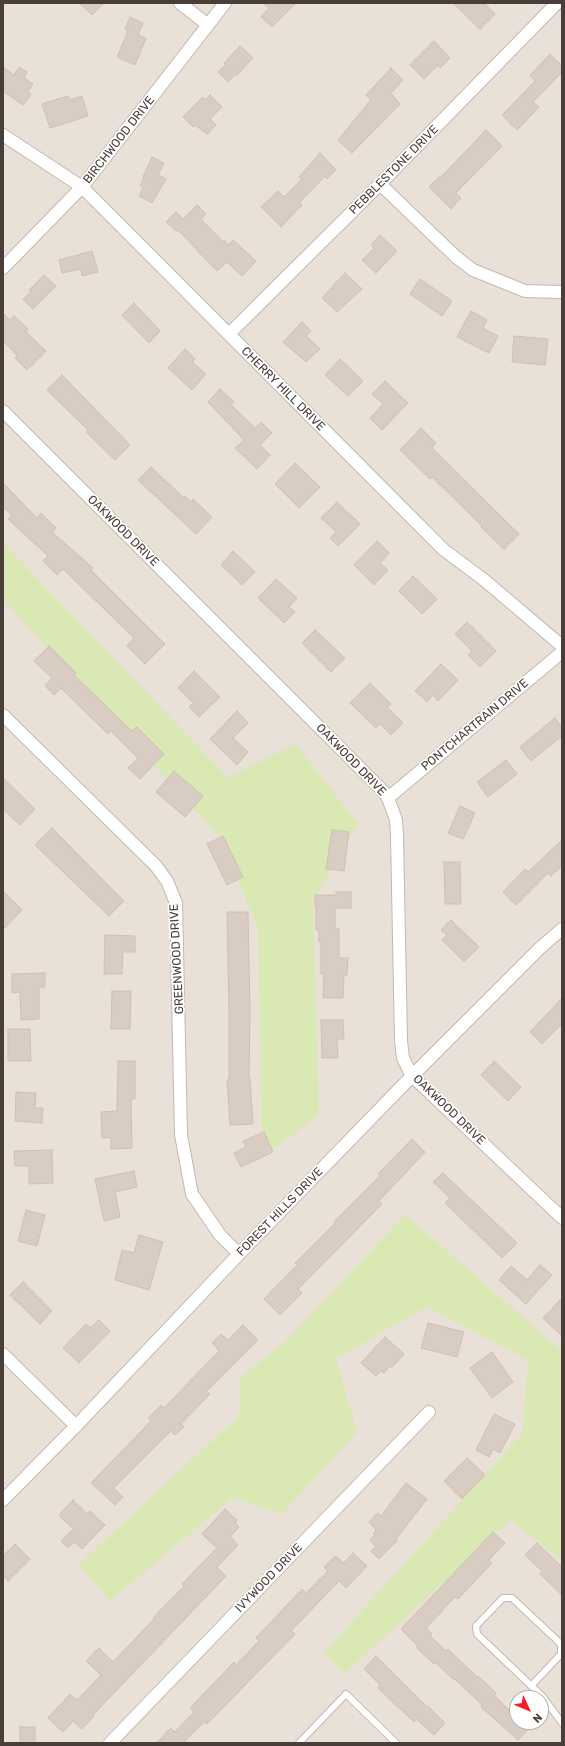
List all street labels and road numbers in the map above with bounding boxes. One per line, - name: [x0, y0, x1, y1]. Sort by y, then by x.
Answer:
- street label: BIRCHWOOD DRIVE: [80, 93, 158, 187]
- street label: PEBBLESTONE DRIVE: [346, 122, 442, 218]
- street label: CHERRY HILL DRIVE: [238, 344, 328, 434]
- street label: OAKWOOD DRIVE: [84, 492, 162, 570]
- street label: PONTCHARTRAIN DRIVE: [419, 676, 531, 774]
- street label: OAKWOOD DRIVE: [313, 721, 389, 799]
- street label: GREENWOOD DRIVE: [167, 903, 187, 1015]
- street label: OAKWOOD DRIVE: [410, 1072, 488, 1148]
- street label: FOREST HILLS DRIVE: [234, 1165, 326, 1259]
- street label: IVYWOOD DRIVE: [232, 1540, 306, 1616]

